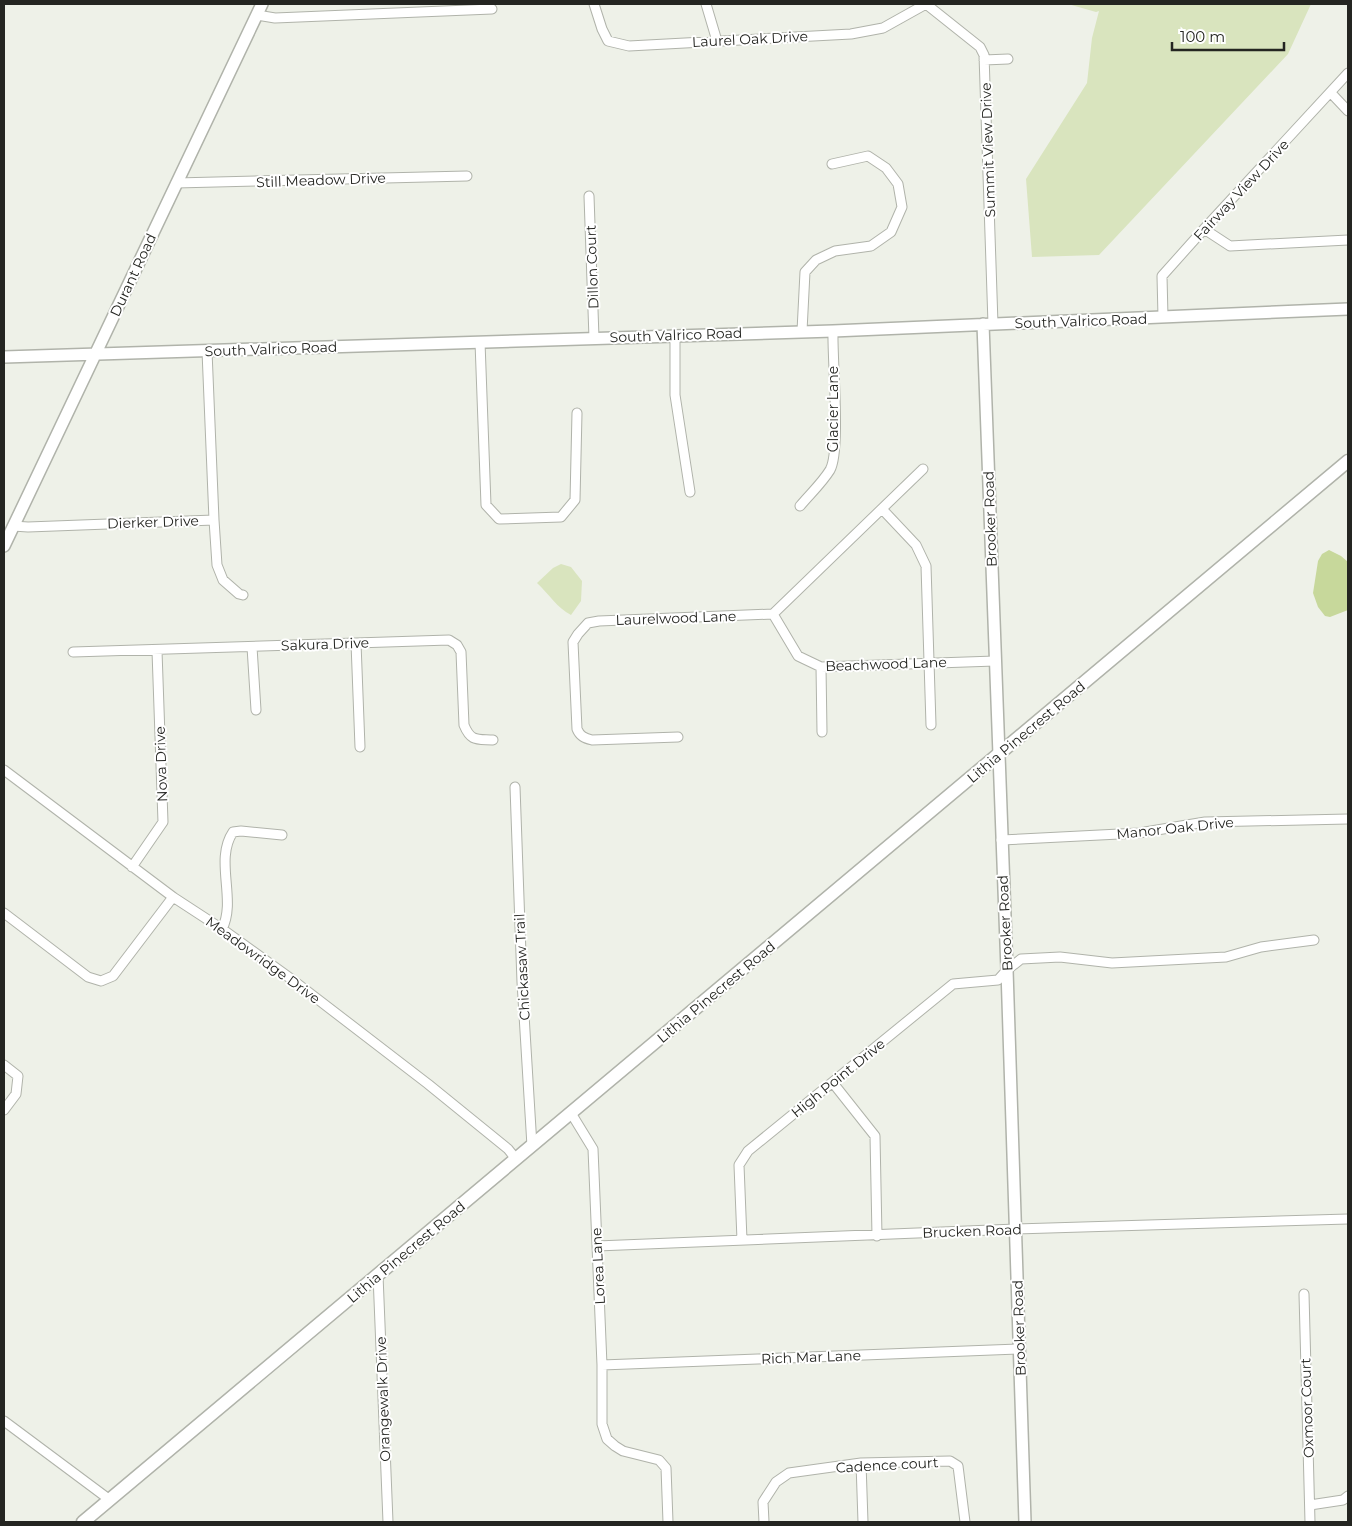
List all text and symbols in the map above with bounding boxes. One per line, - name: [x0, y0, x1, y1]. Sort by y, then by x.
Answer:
- scale bar: [1172, 20, 1284, 52]
- street label: Laurel Oak Drive: [692, 27, 808, 51]
- text: 100 m: [1180, 27, 1225, 46]
- street label: Summit View Drive: [977, 82, 999, 218]
- street label: Fairway View Drive: [1189, 136, 1293, 244]
- street label: Still Meadow Drive: [256, 169, 386, 191]
- street label: Dillon Court: [582, 224, 602, 309]
- street label: Durant Road: [106, 231, 160, 319]
- street label: South Valrico Road: [1014, 310, 1148, 332]
- street label: South Valrico Road: [609, 324, 743, 346]
- street label: South Valrico Road: [204, 338, 338, 360]
- street label: Glacier Lane: [824, 366, 842, 452]
- street label: Brooker Road: [979, 471, 1001, 567]
- street label: Dierker Drive: [107, 511, 199, 533]
- street label: Laurelwood Lane: [615, 607, 737, 629]
- street label: Sakura Drive: [281, 633, 369, 655]
- street label: Beachwood Lane: [825, 653, 947, 675]
- street label: Lithia Pinecrest Road: [963, 677, 1089, 787]
- street label: Nova Drive: [151, 726, 171, 802]
- street label: Manor Oak Drive: [1115, 813, 1235, 843]
- street label: Brooker Road: [994, 875, 1016, 971]
- street label: Meadowridge Drive: [202, 912, 324, 1008]
- street label: Chickasaw Trail: [510, 913, 534, 1021]
- street label: Lithia Pinecrest Road: [653, 937, 779, 1047]
- street label: High Point Drive: [787, 1035, 889, 1121]
- street label: Lithia Pinecrest Road: [343, 1197, 469, 1307]
- street label: Brucken Road: [922, 1220, 1022, 1242]
- street label: Lorea Lane: [587, 1227, 609, 1305]
- street label: Brooker Road: [1008, 1280, 1030, 1376]
- street label: Orangewalk Drive: [372, 1336, 394, 1462]
- street label: Rich Mar Lane: [761, 1346, 861, 1368]
- street label: Oxmoor Court: [1296, 1357, 1318, 1458]
- street label: Cadence court: [835, 1453, 939, 1477]

